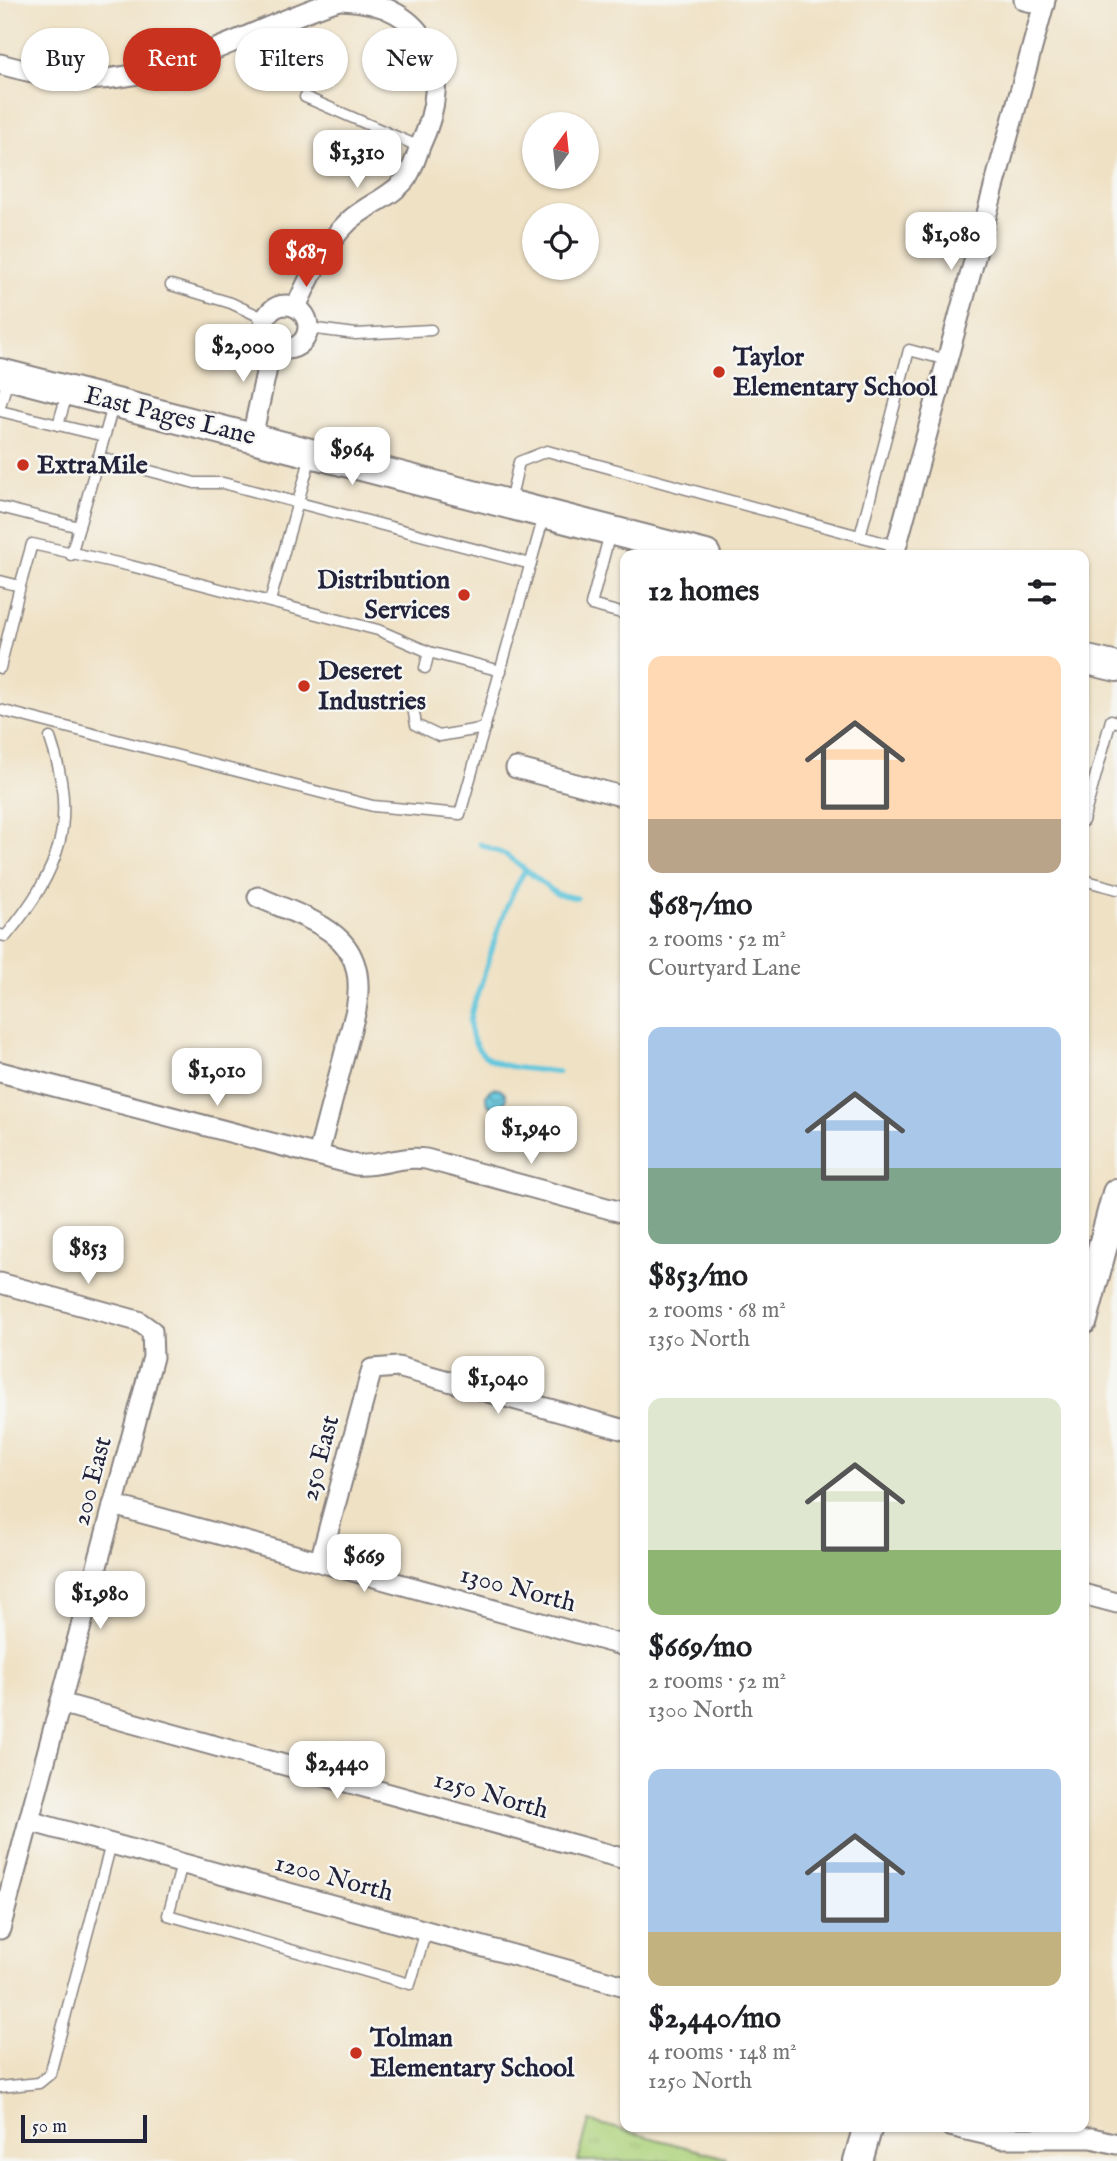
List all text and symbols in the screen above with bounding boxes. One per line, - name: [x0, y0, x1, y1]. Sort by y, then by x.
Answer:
- chip: Buy: [21, 28, 109, 91]
- chip: Rent: [123, 28, 221, 91]
- chip: Filters: [235, 28, 348, 91]
- chip: New: [362, 28, 457, 91]
- north arrow: [522, 112, 598, 189]
- map controls: [522, 112, 599, 280]
- pin: $1,310: [300, 130, 414, 190]
- text: $1,310: [329, 138, 385, 167]
- button: locate: [522, 203, 599, 280]
- pin: $1,080: [894, 212, 1008, 272]
- text: $1,080: [921, 220, 981, 249]
- pin: $687: [265, 230, 347, 289]
- text: $687: [285, 237, 327, 266]
- pin: $2,000: [186, 324, 300, 384]
- text: $2,000: [211, 332, 275, 361]
- place label: Taylor Elementary School: [732, 341, 938, 404]
- marker: Taylor Elementary School: [711, 364, 727, 380]
- street label: East Pages Lane: [81, 379, 259, 453]
- pin: $964: [311, 428, 393, 487]
- text: $964: [330, 435, 374, 464]
- place label: ExtraMile: [37, 449, 148, 482]
- marker: ExtraMile: [15, 457, 31, 473]
- place label: Distribution Services: [317, 564, 450, 627]
- text: 12 homes: [648, 573, 759, 611]
- icon: filters: [1023, 573, 1061, 611]
- marker: Distribution Services: [456, 587, 472, 603]
- place label: Deseret Industries: [318, 655, 426, 718]
- marker: Deseret Industries: [296, 678, 312, 694]
- icon: home: [792, 702, 918, 828]
- text: $687/mo: [648, 887, 753, 925]
- text: 2 rooms · 52 m²: [648, 925, 786, 954]
- text: Courtyard Lane: [648, 954, 801, 983]
- pin: $1,010: [160, 1048, 274, 1108]
- text: $1,010: [188, 1056, 246, 1085]
- icon: home: [792, 1073, 918, 1199]
- pin: $1,940: [474, 1106, 588, 1166]
- text: $1,940: [501, 1114, 561, 1143]
- pin: $853: [47, 1226, 129, 1286]
- text: $853: [69, 1234, 107, 1263]
- text: $853/mo: [648, 1258, 748, 1296]
- text: 2 rooms · 68 m²: [648, 1296, 786, 1325]
- text: 1350 North: [648, 1325, 750, 1354]
- pin: $1,040: [441, 1356, 555, 1416]
- text: $1,040: [467, 1364, 529, 1393]
- street label: 250 East: [293, 1412, 347, 1504]
- street label: 200 East: [64, 1433, 120, 1529]
- icon: home: [792, 1444, 918, 1570]
- pin: $669: [323, 1534, 405, 1594]
- text: $669: [343, 1542, 385, 1571]
- street label: 1300 North: [456, 1558, 580, 1620]
- pin: $1,980: [43, 1572, 157, 1631]
- text: $1,980: [71, 1579, 129, 1608]
- text: $669/mo: [648, 1629, 752, 1667]
- text: 2 rooms · 52 m²: [648, 1667, 786, 1696]
- text: 1300 North: [648, 1696, 753, 1725]
- pin: $2,440: [280, 1742, 394, 1801]
- text: $2,440: [305, 1749, 369, 1778]
- street label: 1250 North: [430, 1763, 552, 1827]
- icon: home: [792, 1815, 918, 1941]
- street label: 1200 North: [271, 1846, 397, 1910]
- text: $2,440/mo: [648, 2000, 781, 2038]
- place label: Tolman Elementary School: [369, 2022, 575, 2085]
- text: 4 rooms · 148 m²: [648, 2038, 797, 2067]
- marker: Tolman Elementary School: [348, 2045, 364, 2061]
- text: 1250 North: [648, 2067, 752, 2096]
- scale bar: [21, 2112, 147, 2144]
- text: 50 m: [32, 2115, 67, 2139]

